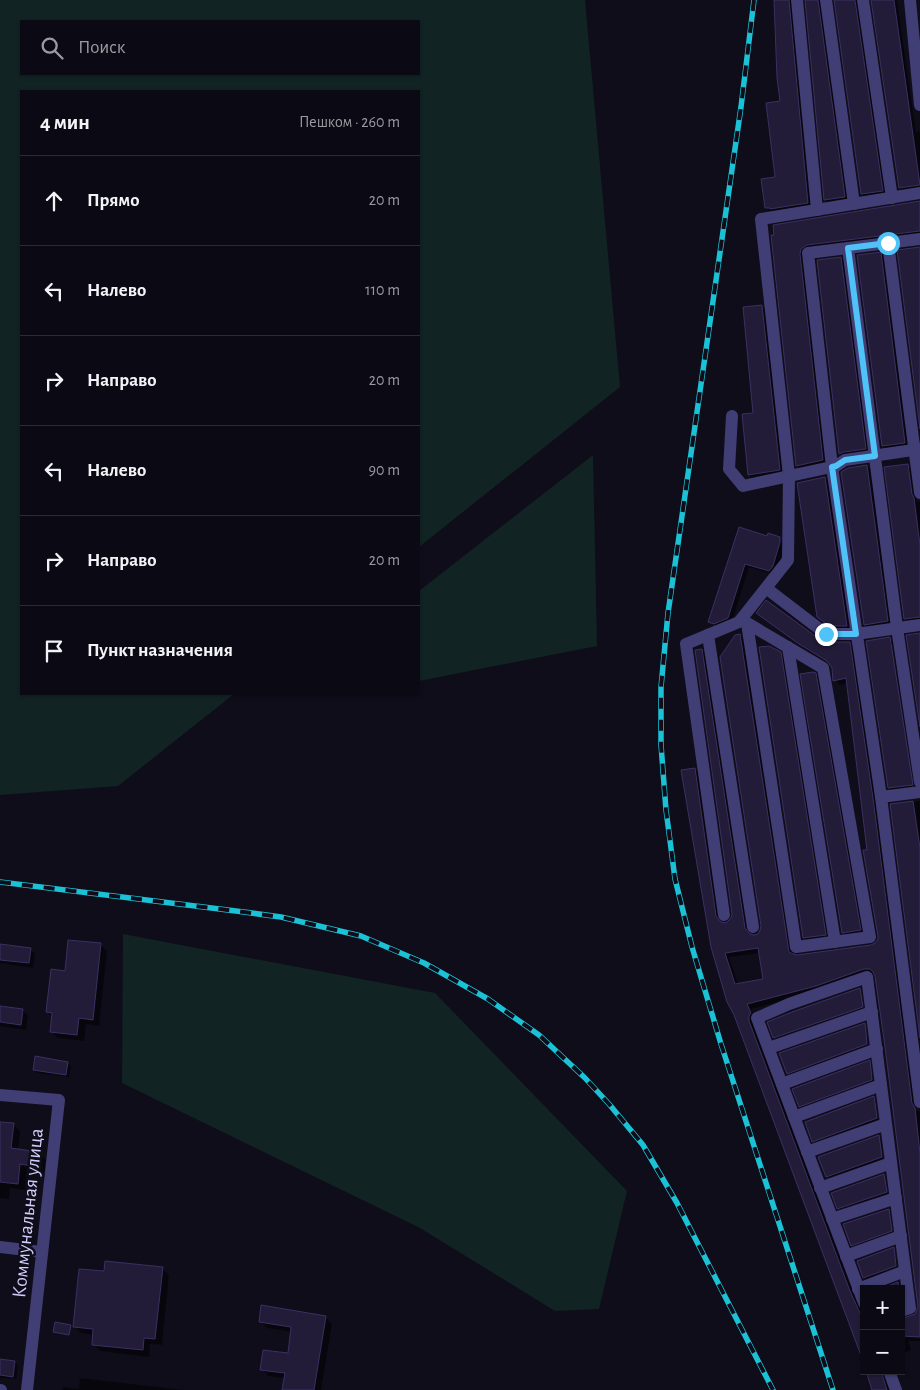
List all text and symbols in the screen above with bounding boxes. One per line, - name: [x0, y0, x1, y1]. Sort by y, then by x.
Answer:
- search box: [20, 20, 420, 75]
- icon: search: [38, 34, 66, 62]
- text: Поиск: [78, 38, 125, 57]
- text: 4 мин: [40, 112, 90, 133]
- text: Пешком · 260 m: [299, 114, 400, 130]
- icon: ahead: [40, 187, 68, 215]
- text: Прямо: [87, 191, 140, 210]
- text: 20 m: [369, 192, 400, 208]
- route start: [877, 232, 900, 255]
- icon: left: [40, 277, 68, 305]
- text: Налево: [87, 281, 146, 300]
- text: 110 m: [365, 282, 400, 298]
- icon: right: [40, 367, 68, 395]
- text: Направо: [87, 371, 157, 390]
- text: 20 m: [369, 372, 400, 388]
- icon: left: [40, 457, 68, 485]
- text: Налево: [87, 461, 146, 480]
- text: 90 m: [369, 462, 400, 478]
- icon: right: [40, 547, 68, 575]
- text: Направо: [87, 551, 157, 570]
- text: 20 m: [369, 552, 400, 568]
- route end: [815, 623, 838, 646]
- icon: arrive: [40, 637, 68, 665]
- text: Пункт назначения: [87, 641, 233, 660]
- street label: Коммунальная улица: [9, 1127, 47, 1299]
- map controls: [860, 1285, 905, 1375]
- button: +: [860, 1285, 905, 1330]
- button: −: [860, 1330, 905, 1375]

